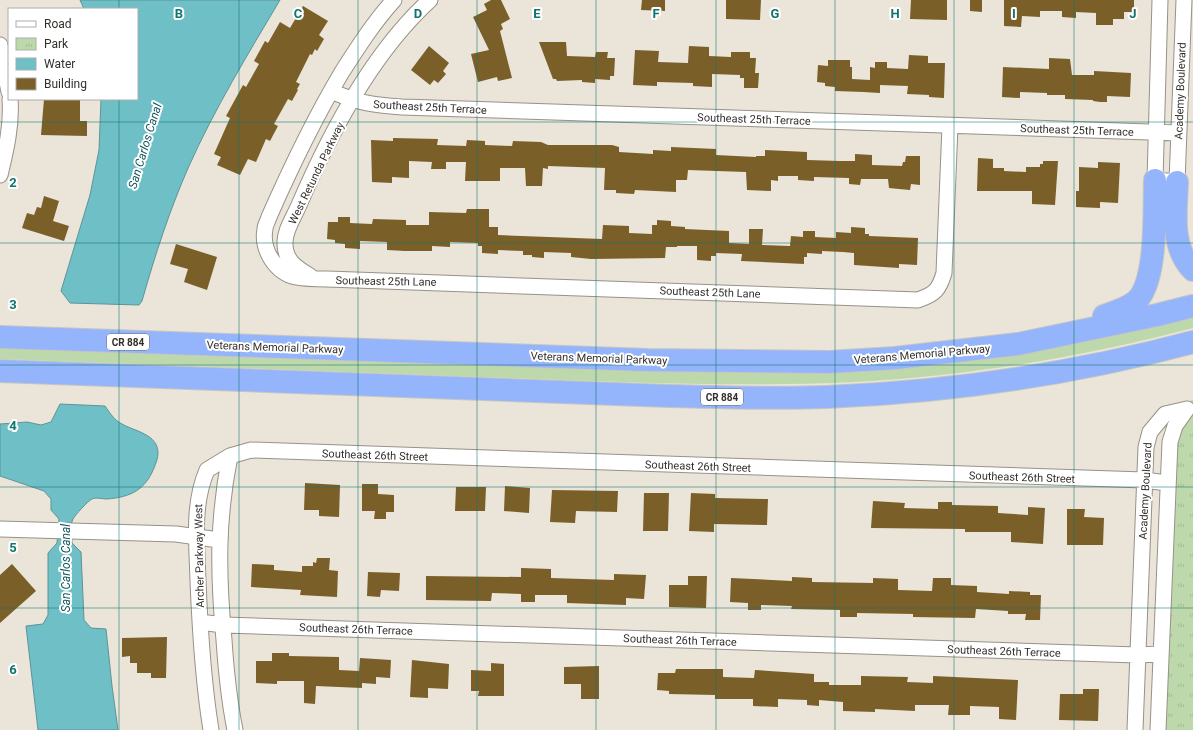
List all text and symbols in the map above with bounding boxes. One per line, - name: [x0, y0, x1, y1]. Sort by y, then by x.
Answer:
- text: B: [175, 6, 183, 21]
- text: C: [294, 6, 303, 21]
- text: D: [414, 6, 422, 21]
- text: E: [533, 6, 541, 21]
- text: F: [652, 6, 660, 21]
- text: G: [771, 6, 780, 21]
- text: H: [890, 6, 900, 21]
- text: I: [1012, 6, 1016, 21]
- text: J: [1129, 6, 1137, 21]
- legend: [8, 8, 138, 100]
- text: Road: [44, 17, 72, 31]
- text: Park: [44, 37, 69, 51]
- street label: Academy Boulevard: [1172, 42, 1189, 140]
- text: Water: [44, 57, 75, 71]
- text: Building: [44, 77, 87, 91]
- street label: Southeast 25th Terrace: [373, 98, 487, 117]
- water label: San Carlos Canal: [125, 102, 165, 190]
- street label: Southeast 25th Terrace: [697, 111, 811, 128]
- street label: West Retunda Parkway: [286, 119, 347, 227]
- street label: Southeast 25th Terrace: [1020, 122, 1134, 139]
- text: 2: [9, 175, 17, 190]
- street label: Southeast 25th Lane: [335, 274, 437, 289]
- street label: Southeast 25th Lane: [659, 284, 761, 301]
- text: 3: [9, 297, 17, 312]
- road number: CR 884: [107, 334, 149, 350]
- street label: Veterans Memorial Parkway: [206, 339, 344, 356]
- street label: Veterans Memorial Parkway: [853, 342, 991, 367]
- street label: Veterans Memorial Parkway: [530, 350, 668, 367]
- road number: CR 884: [701, 389, 743, 405]
- text: 4: [9, 418, 17, 433]
- street label: Academy Boulevard: [1136, 442, 1155, 540]
- street label: Southeast 26th Street: [322, 447, 429, 464]
- street label: Southeast 26th Street: [645, 458, 752, 475]
- street label: Southeast 26th Street: [969, 469, 1076, 486]
- street label: Archer Parkway West: [192, 504, 207, 608]
- water label: San Carlos Canal: [59, 524, 73, 612]
- text: 5: [9, 540, 17, 555]
- street label: Southeast 26th Terrace: [299, 621, 413, 638]
- street label: Southeast 26th Terrace: [623, 632, 737, 649]
- street label: Southeast 26th Terrace: [947, 643, 1061, 660]
- text: 6: [9, 662, 17, 677]

